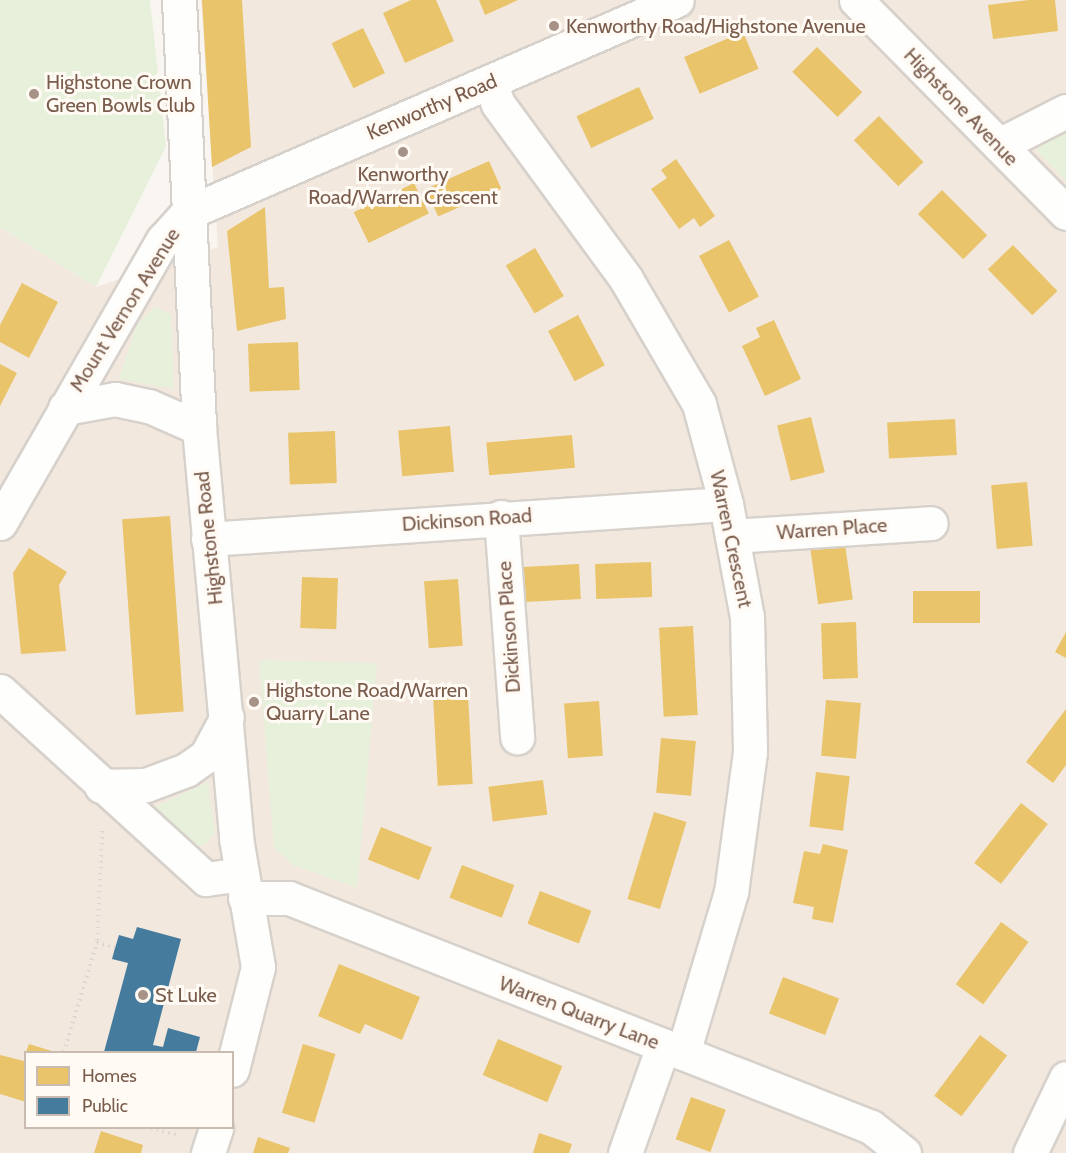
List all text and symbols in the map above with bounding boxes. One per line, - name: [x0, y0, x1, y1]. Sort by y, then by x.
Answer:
- place label: Kenworthy Road/Highstone Avenue: [566, 14, 866, 38]
- marker: Kenworthy Road/Highstone Avenue: [547, 19, 561, 33]
- street label: Highstone Avenue: [899, 43, 1023, 171]
- street label: Kenworthy Road: [363, 69, 501, 145]
- place label: Highstone Crown Green Bowls Club: [46, 70, 195, 117]
- marker: Highstone Crown Green Bowls Club: [27, 87, 41, 101]
- marker: Kenworthy Road/Warren Crescent: [396, 145, 410, 159]
- place label: Kenworthy Road/Warren Crescent: [308, 162, 498, 209]
- street label: Mount Vernon Avenue: [65, 224, 185, 396]
- street label: Warren Crescent: [705, 468, 757, 610]
- street label: Highstone Road: [190, 470, 228, 606]
- street label: Dickinson Road: [401, 503, 533, 537]
- street label: Warren Place: [776, 513, 888, 545]
- street label: Dickinson Place: [492, 560, 526, 694]
- place label: Highstone Road/Warren Quarry Lane: [266, 678, 468, 725]
- marker: Highstone Road/Warren Quarry Lane: [247, 695, 261, 709]
- street label: Warren Quarry Lane: [495, 971, 663, 1055]
- place label: St Luke: [155, 983, 217, 1007]
- marker: St Luke: [136, 988, 150, 1002]
- legend: [24, 1051, 234, 1129]
- text: Homes: [82, 1065, 137, 1087]
- text: Public: [82, 1095, 128, 1117]

